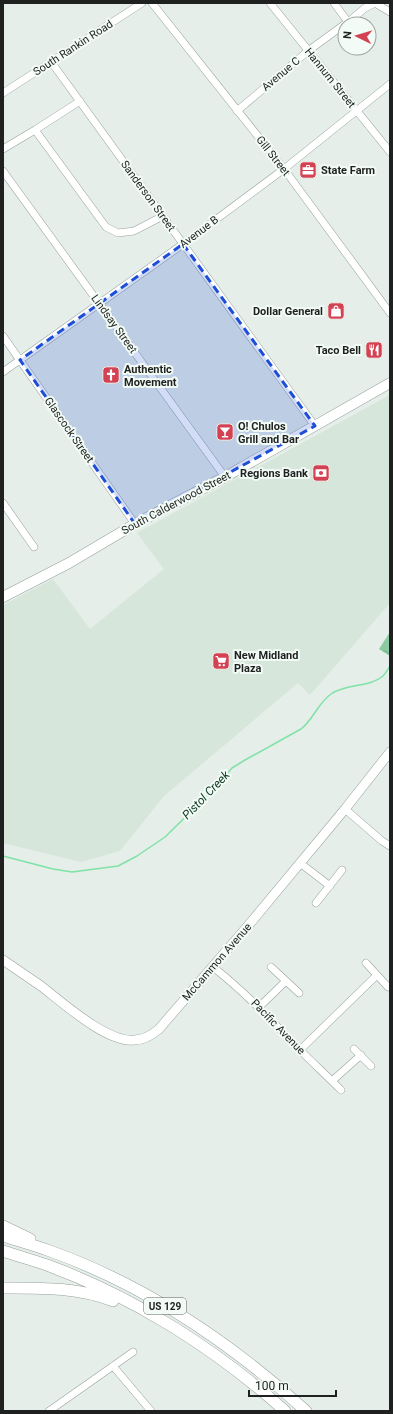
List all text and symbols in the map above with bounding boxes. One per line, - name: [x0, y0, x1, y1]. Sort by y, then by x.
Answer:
- north arrow: [337, 16, 377, 56]
- street label: South Rankin Road: [31, 17, 115, 79]
- text: N: [341, 31, 354, 40]
- street label: Hannum Street: [302, 45, 358, 111]
- street label: Avenue C: [259, 54, 303, 94]
- street label: Gill Street: [253, 133, 293, 179]
- street label: Sanderson Street: [118, 158, 178, 234]
- office icon: State Farm: [298, 160, 318, 180]
- place label: State Farm: [321, 164, 375, 177]
- street label: Avenue B: [177, 213, 221, 251]
- street label: Lindsay Street: [88, 292, 140, 356]
- shop icon: Dollar General: [326, 301, 346, 321]
- place label: Dollar General: [253, 305, 323, 318]
- restaurant icon: Taco Bell: [364, 340, 384, 360]
- place label: Taco Bell: [316, 344, 361, 357]
- place label: Authentic Movement: [124, 363, 177, 389]
- church icon: Authentic Movement: [101, 365, 121, 385]
- street label: Glascock Street: [42, 395, 97, 466]
- place label: O! Chulos Grill and Bar: [238, 420, 299, 446]
- bar icon: O! Chulos Grill and Bar: [215, 422, 235, 442]
- bank icon: Regions Bank: [311, 463, 331, 483]
- place label: Regions Bank: [240, 467, 308, 480]
- street label: South Calderwood Street: [119, 469, 233, 537]
- place label: New Midland Plaza: [234, 649, 298, 675]
- supermarket icon: New Midland Plaza: [211, 651, 231, 671]
- water label: Pistol Creek: [179, 767, 233, 822]
- street label: McCammon Avenue: [180, 920, 254, 1004]
- street label: Pacific Avenue: [248, 997, 308, 1057]
- road number: US 129: [144, 1298, 186, 1314]
- scale bar: [249, 1372, 336, 1398]
- text: 100 m: [255, 1379, 289, 1393]

